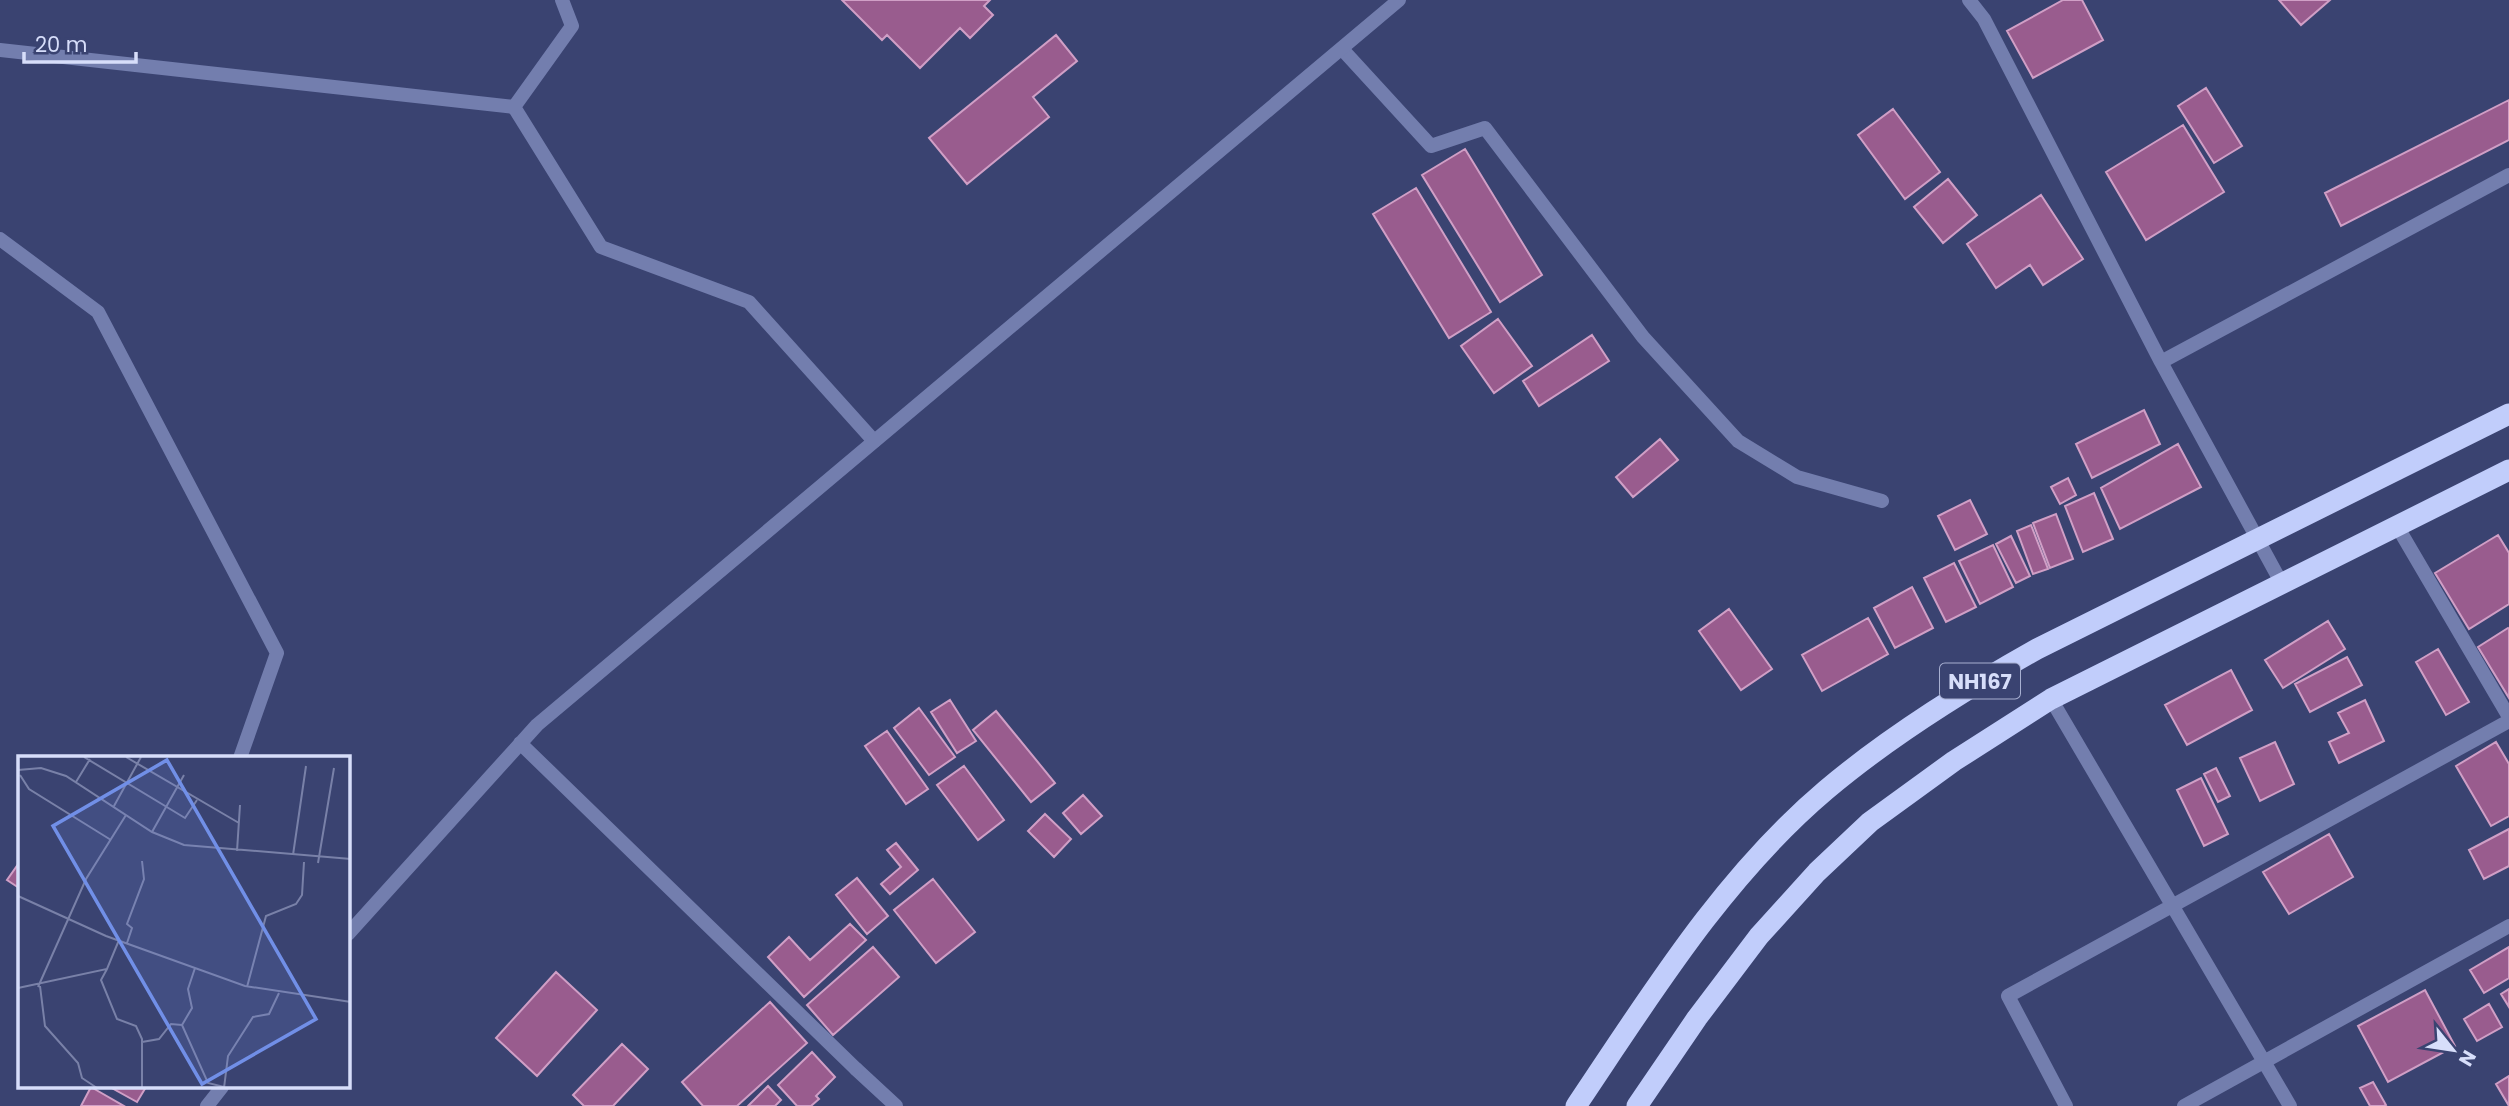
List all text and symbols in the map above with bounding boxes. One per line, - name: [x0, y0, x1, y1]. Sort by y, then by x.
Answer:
- scale bar: [24, 21, 136, 65]
- text: 20 m: [35, 30, 88, 59]
- road number: NH167: [1940, 664, 2020, 698]
- inset map: [18, 756, 350, 1088]
- north arrow: [2418, 1015, 2488, 1085]
- text: N: [2452, 1045, 2483, 1071]

